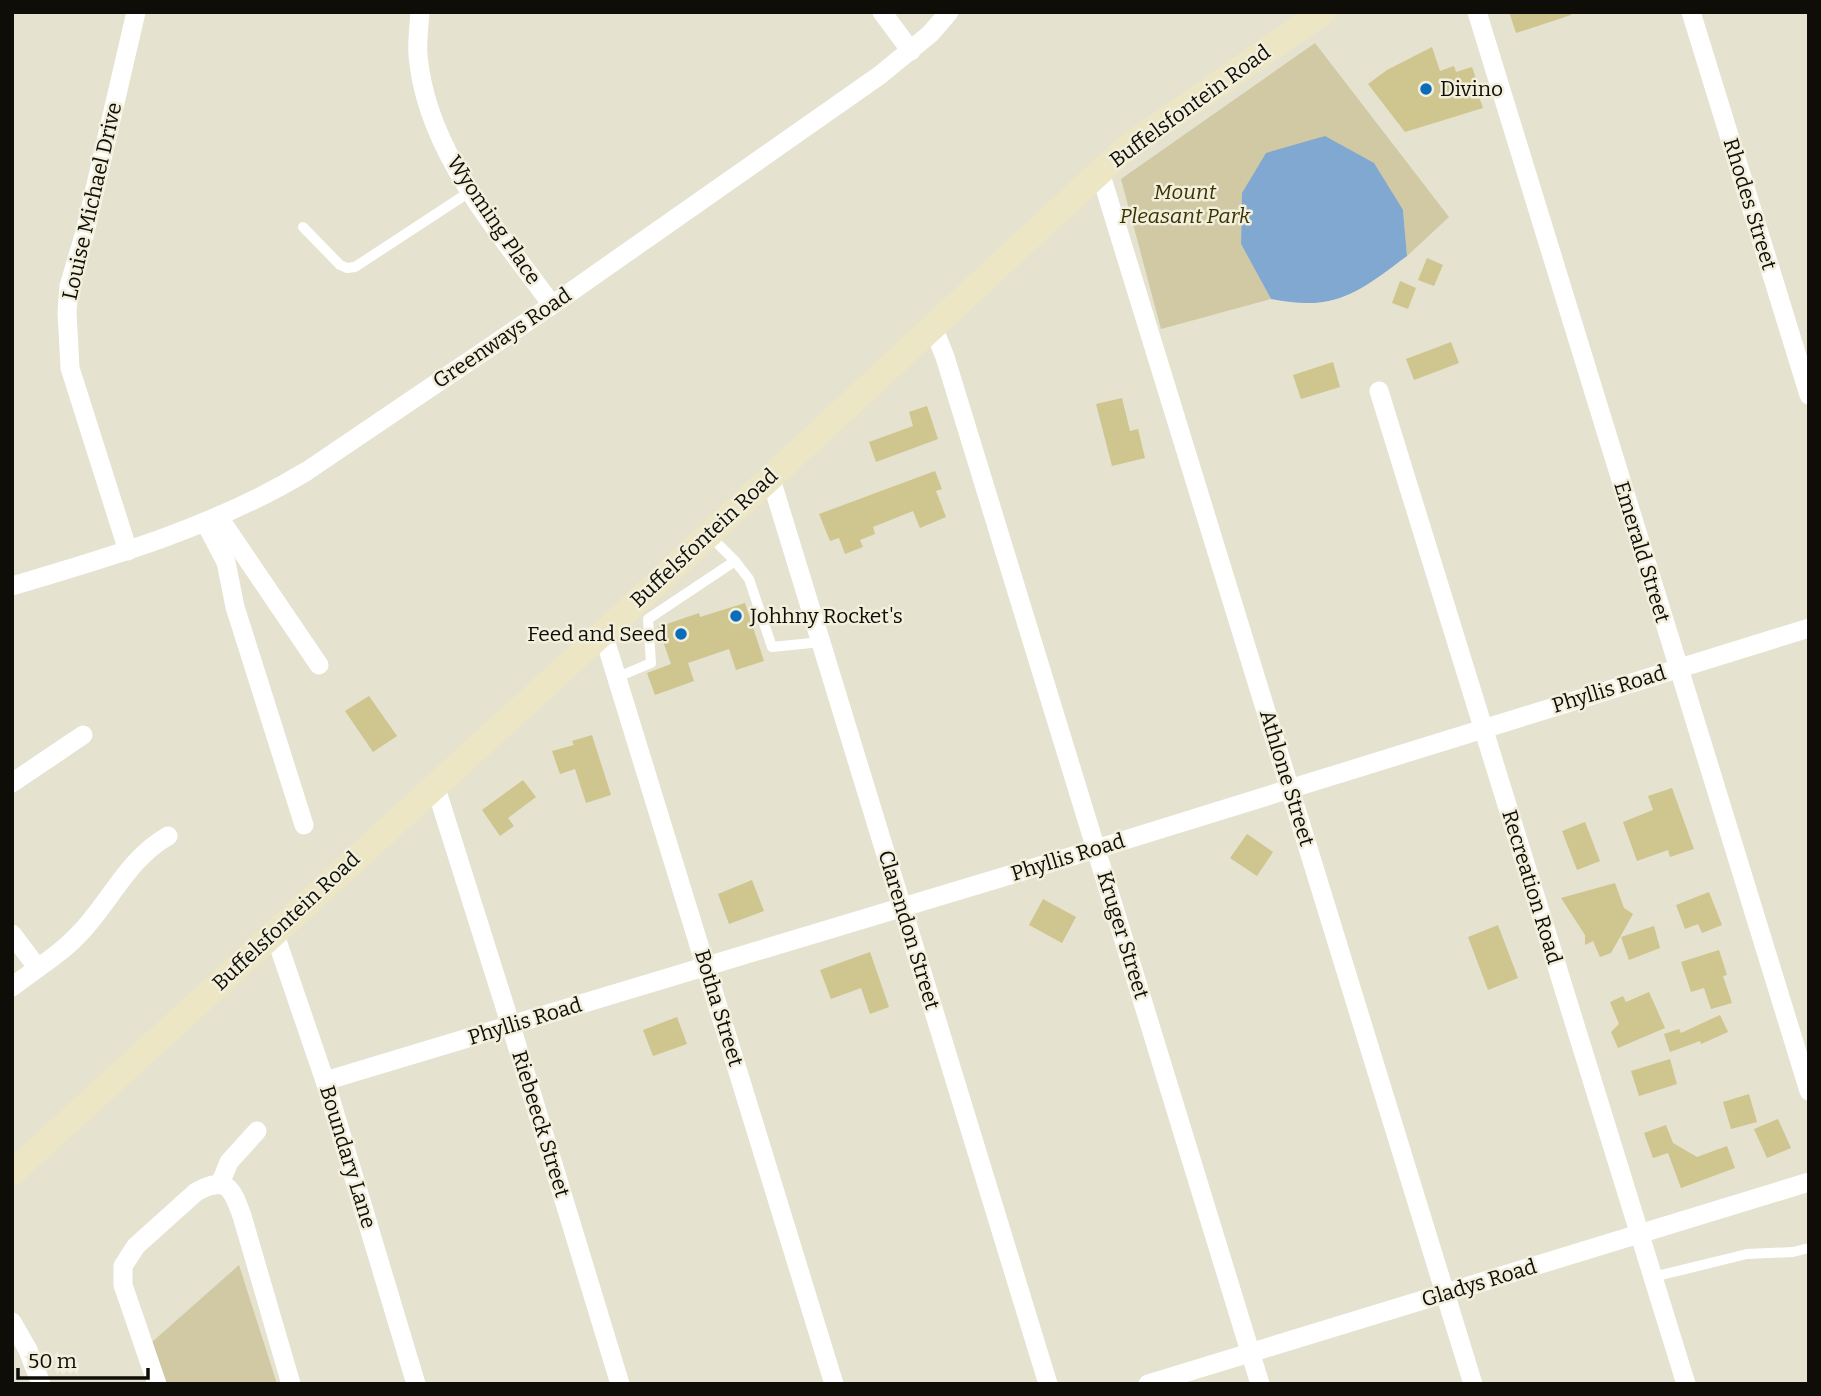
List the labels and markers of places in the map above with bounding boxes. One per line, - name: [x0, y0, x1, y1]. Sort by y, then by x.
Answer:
- place label: Divino: [1440, 76, 1503, 102]
- marker: Divino: [1418, 81, 1434, 97]
- place label: Johhny Rocket's: [749, 603, 903, 629]
- marker: Johhny Rocket's: [728, 608, 744, 624]
- place label: Feed and Seed: [527, 621, 667, 647]
- marker: Feed and Seed: [673, 626, 689, 642]

